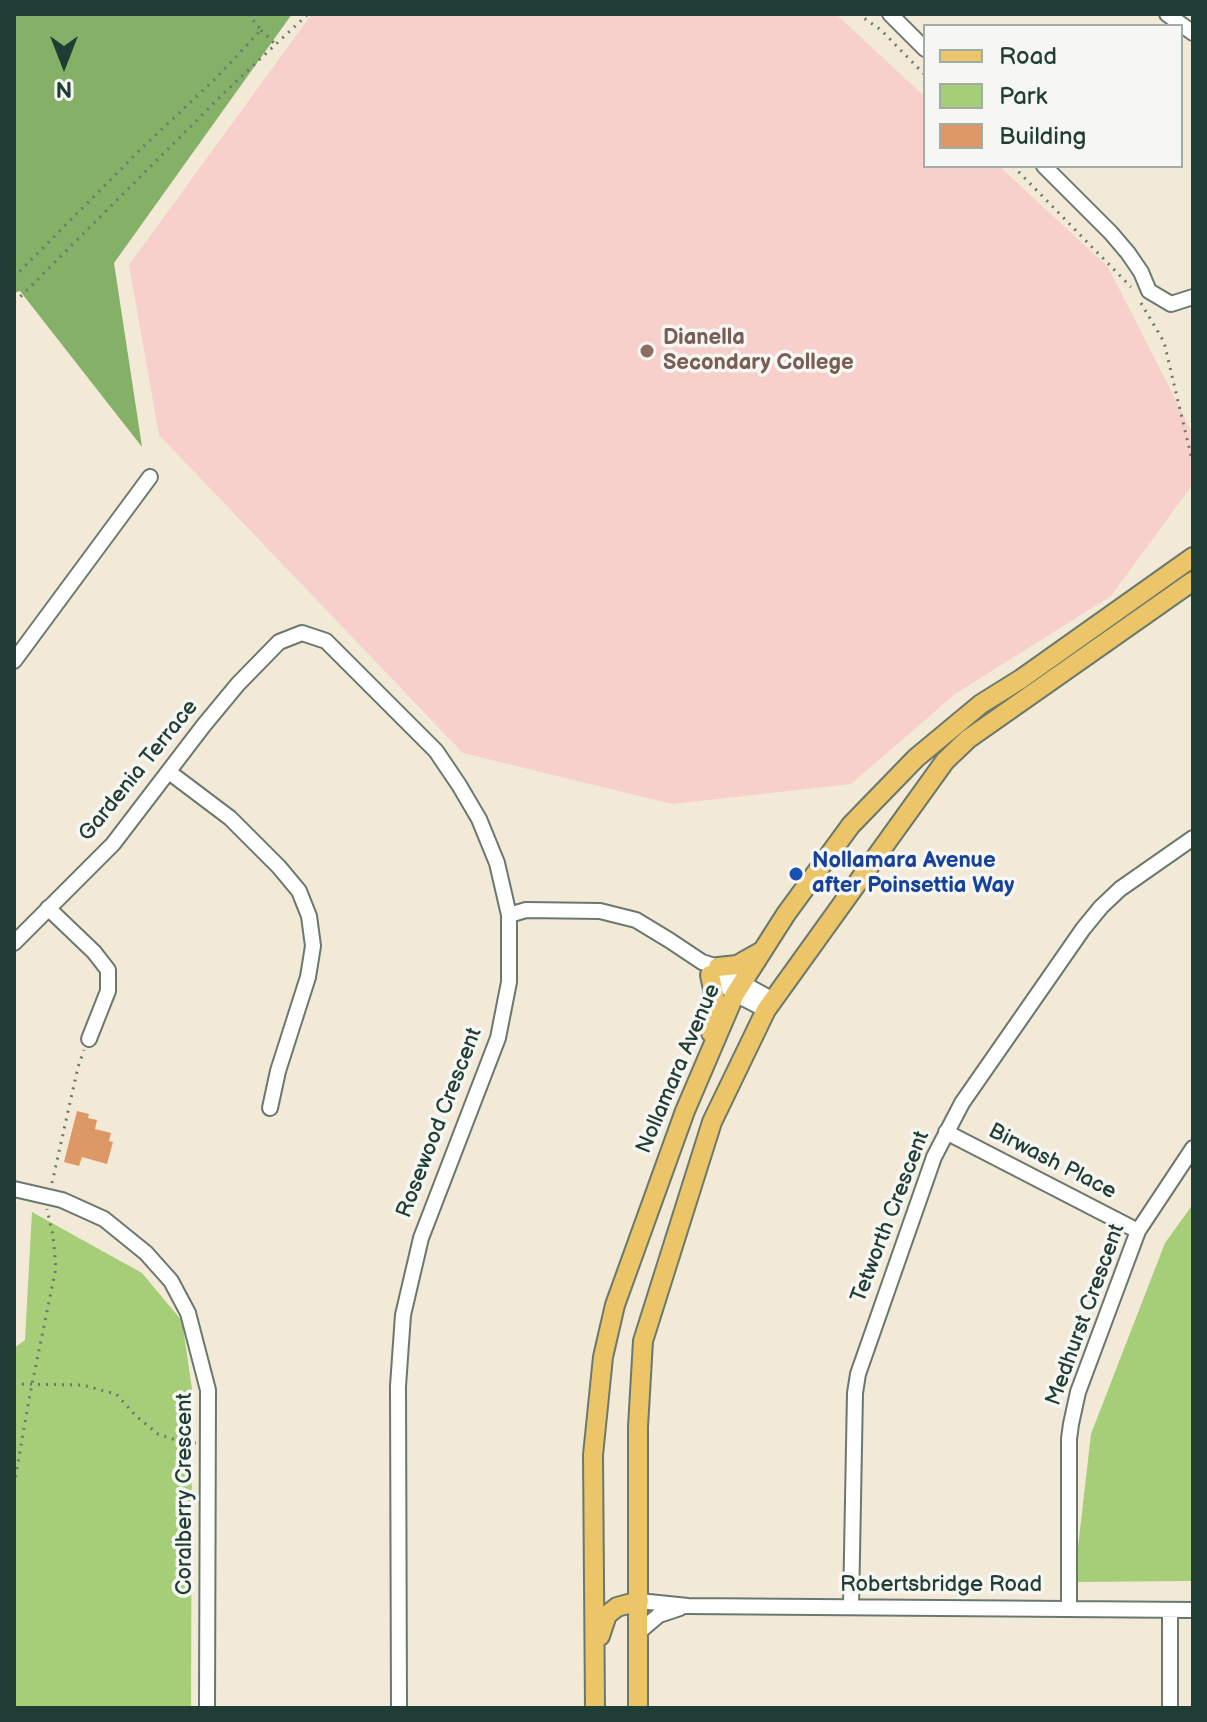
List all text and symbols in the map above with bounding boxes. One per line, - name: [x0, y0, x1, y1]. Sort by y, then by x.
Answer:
- north arrow: [24, 24, 104, 104]
- legend: [923, 24, 1183, 168]
- text: Road: [999, 42, 1057, 71]
- text: N: [56, 75, 72, 102]
- text: Park: [999, 82, 1047, 111]
- text: Building: [999, 122, 1086, 151]
- place label: Dianella Secondary College: [663, 325, 854, 376]
- marker: Dianella Secondary College: [638, 342, 656, 360]
- street label: Gardenia Terrace: [74, 695, 204, 847]
- place label: Nollamara Avenue after Poinsettia Way: [812, 848, 1014, 900]
- marker: Nollamara Avenue after Poinsettia Way: [787, 865, 805, 883]
- street label: Nollamara Avenue: [631, 980, 727, 1158]
- street label: Rosewood Crescent: [392, 1024, 488, 1222]
- street label: Birwash Place: [984, 1118, 1120, 1206]
- street label: Tetworth Crescent: [846, 1127, 936, 1307]
- street label: Medhurst Crescent: [1041, 1221, 1131, 1409]
- street label: Coralberry Crescent: [172, 1393, 198, 1595]
- street label: Robertsbridge Road: [840, 1572, 1042, 1598]

